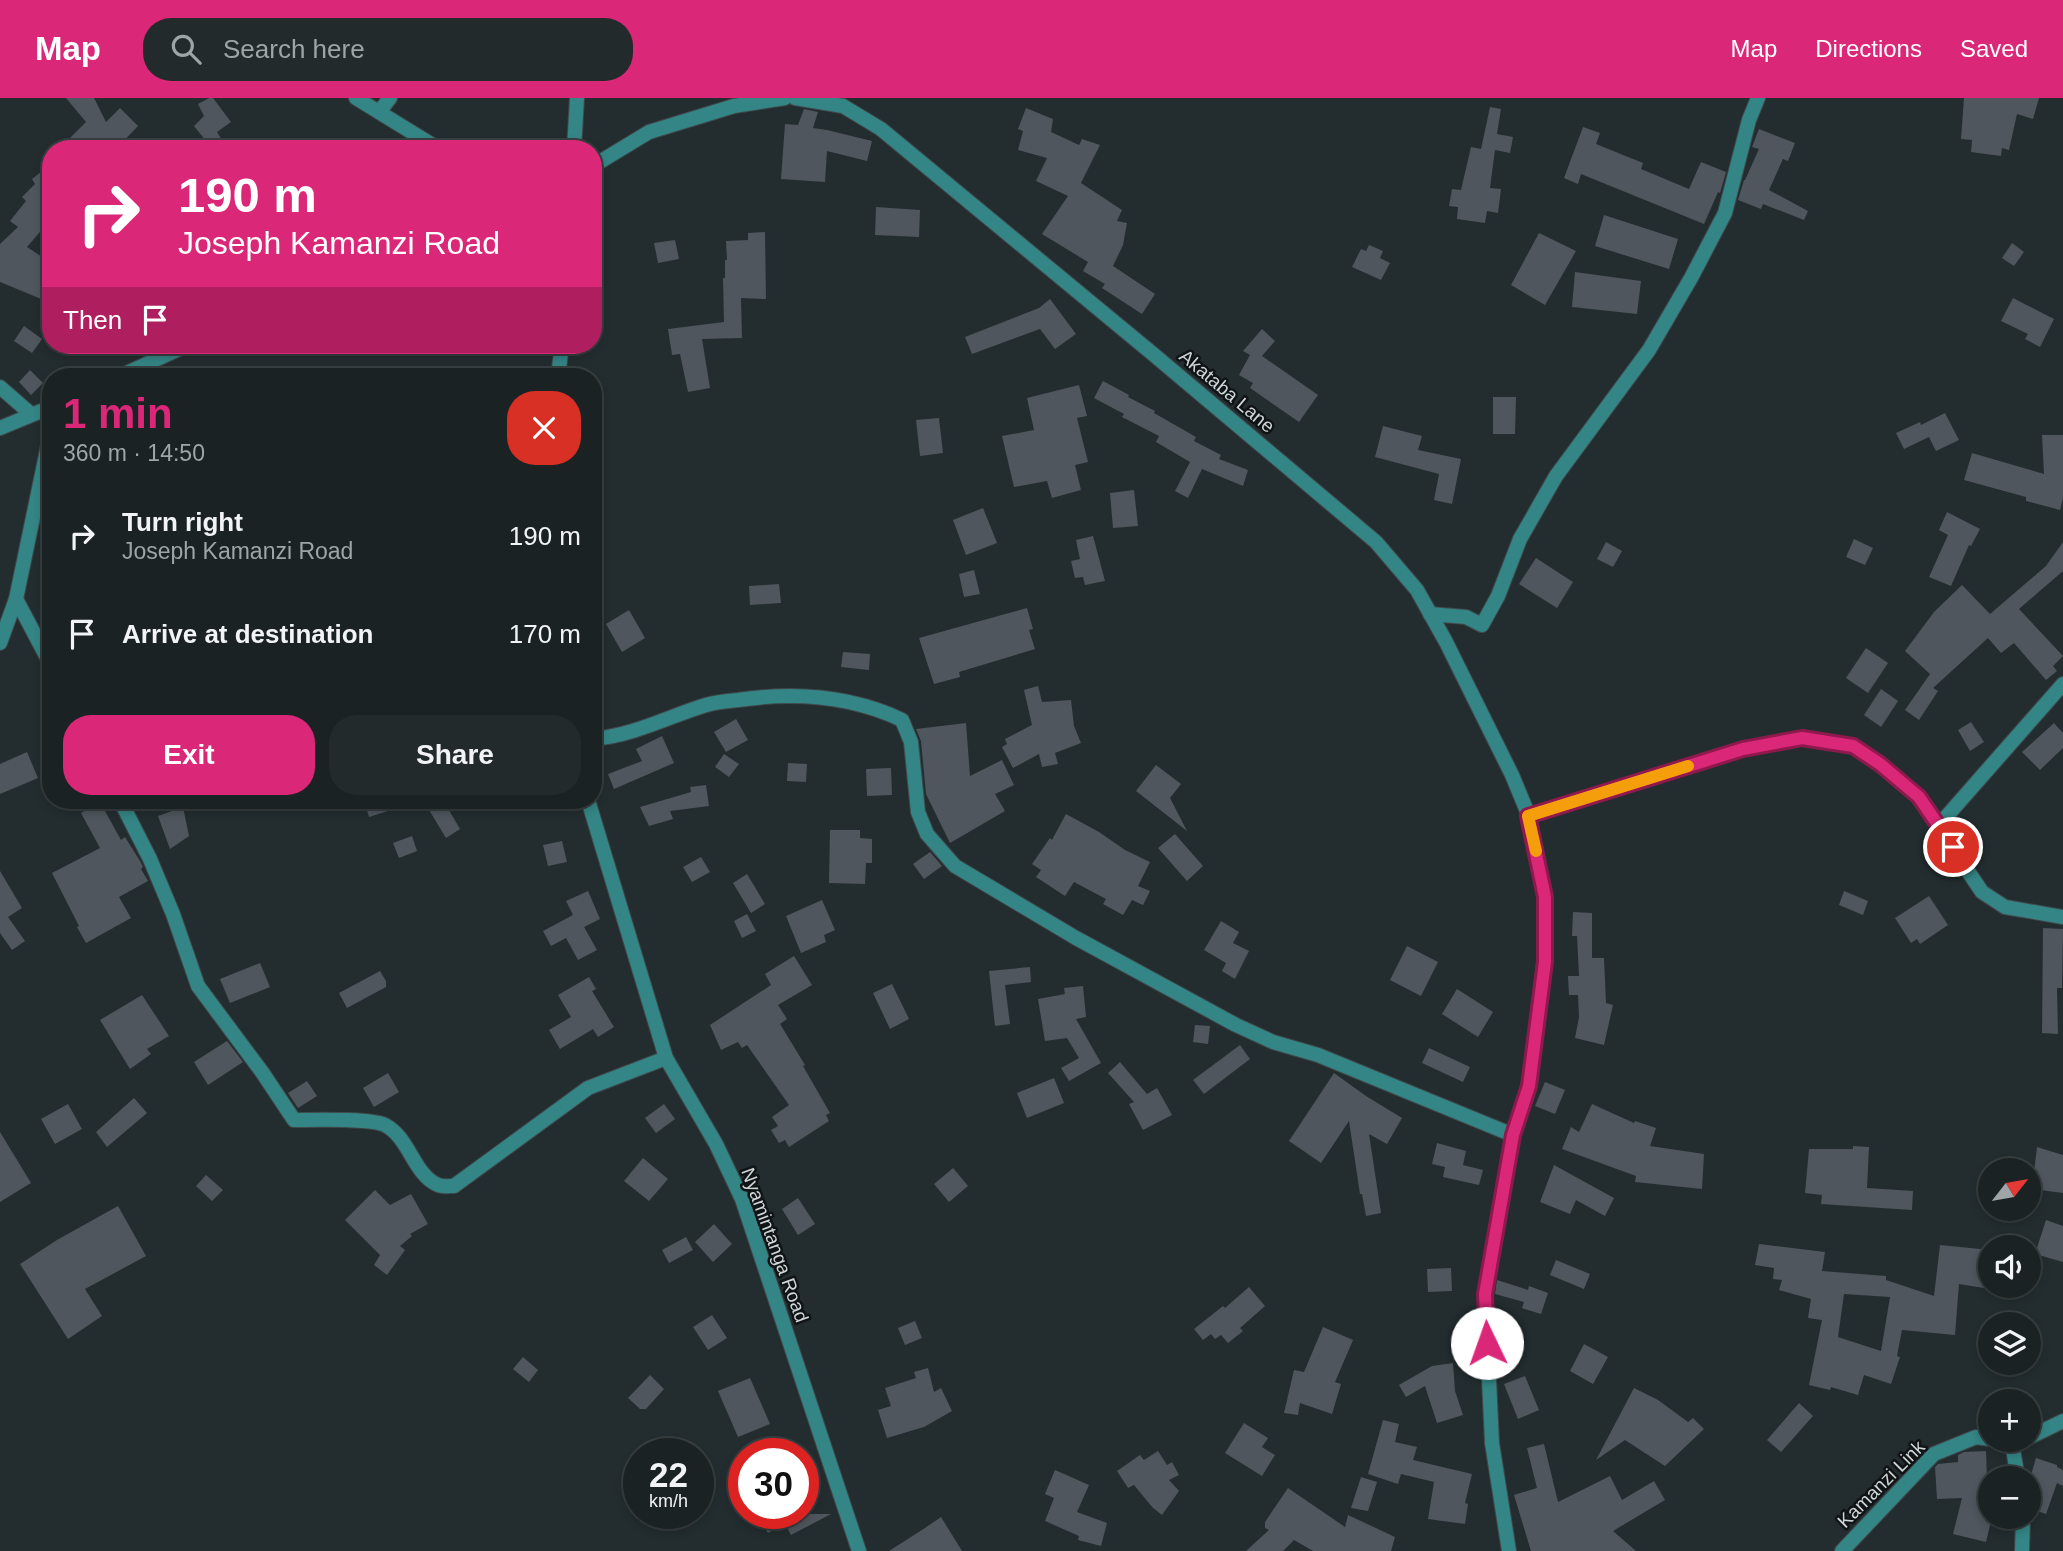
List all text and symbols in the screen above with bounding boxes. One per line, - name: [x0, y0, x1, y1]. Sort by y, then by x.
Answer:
- search box: [143, 18, 633, 81]
- text: Map: [35, 30, 101, 67]
- icon: search: [167, 30, 205, 68]
- text: Search here: [223, 34, 365, 64]
- text: Map: [1731, 35, 1777, 62]
- text: Directions: [1815, 35, 1922, 62]
- text: Saved: [1960, 35, 2028, 62]
- icon: right: [63, 168, 154, 259]
- text: 190 m: [178, 168, 317, 222]
- text: Joseph Kamanzi Road: [178, 225, 500, 261]
- icon: arrive: [136, 301, 174, 339]
- text: Then: [63, 305, 122, 335]
- street label: Akataba Lane: [1175, 345, 1279, 437]
- text: 1 min: [63, 390, 173, 437]
- button: close: [507, 391, 581, 465]
- text: 360 m · 14:50: [63, 440, 205, 466]
- text: Turn right: [122, 507, 243, 537]
- icon: right: [63, 517, 101, 555]
- text: 190 m: [509, 521, 581, 551]
- text: Joseph Kamanzi Road: [122, 538, 353, 564]
- icon: arrive: [63, 615, 101, 653]
- text: Arrive at destination: [122, 619, 373, 649]
- text: 170 m: [509, 619, 581, 649]
- button: Exit: [63, 715, 315, 795]
- button: Share: [329, 715, 581, 795]
- pin: [1923, 817, 1983, 877]
- icon: arrive: [1934, 828, 1972, 866]
- north arrow: [1978, 1158, 2040, 1222]
- map controls: [1978, 1158, 2041, 1529]
- street label: Nyamintanga Road: [737, 1165, 813, 1325]
- button: sound: [1978, 1235, 2041, 1298]
- position arrow: [1450, 1306, 1524, 1380]
- button: layers: [1978, 1312, 2041, 1375]
- button: +: [1978, 1389, 2041, 1452]
- street label: Kamanzi Link: [1833, 1436, 1929, 1532]
- speed limit sign: 30: [728, 1438, 819, 1529]
- text: 22: [649, 1455, 688, 1494]
- button: −: [1978, 1466, 2041, 1529]
- text: km/h: [649, 1491, 688, 1511]

